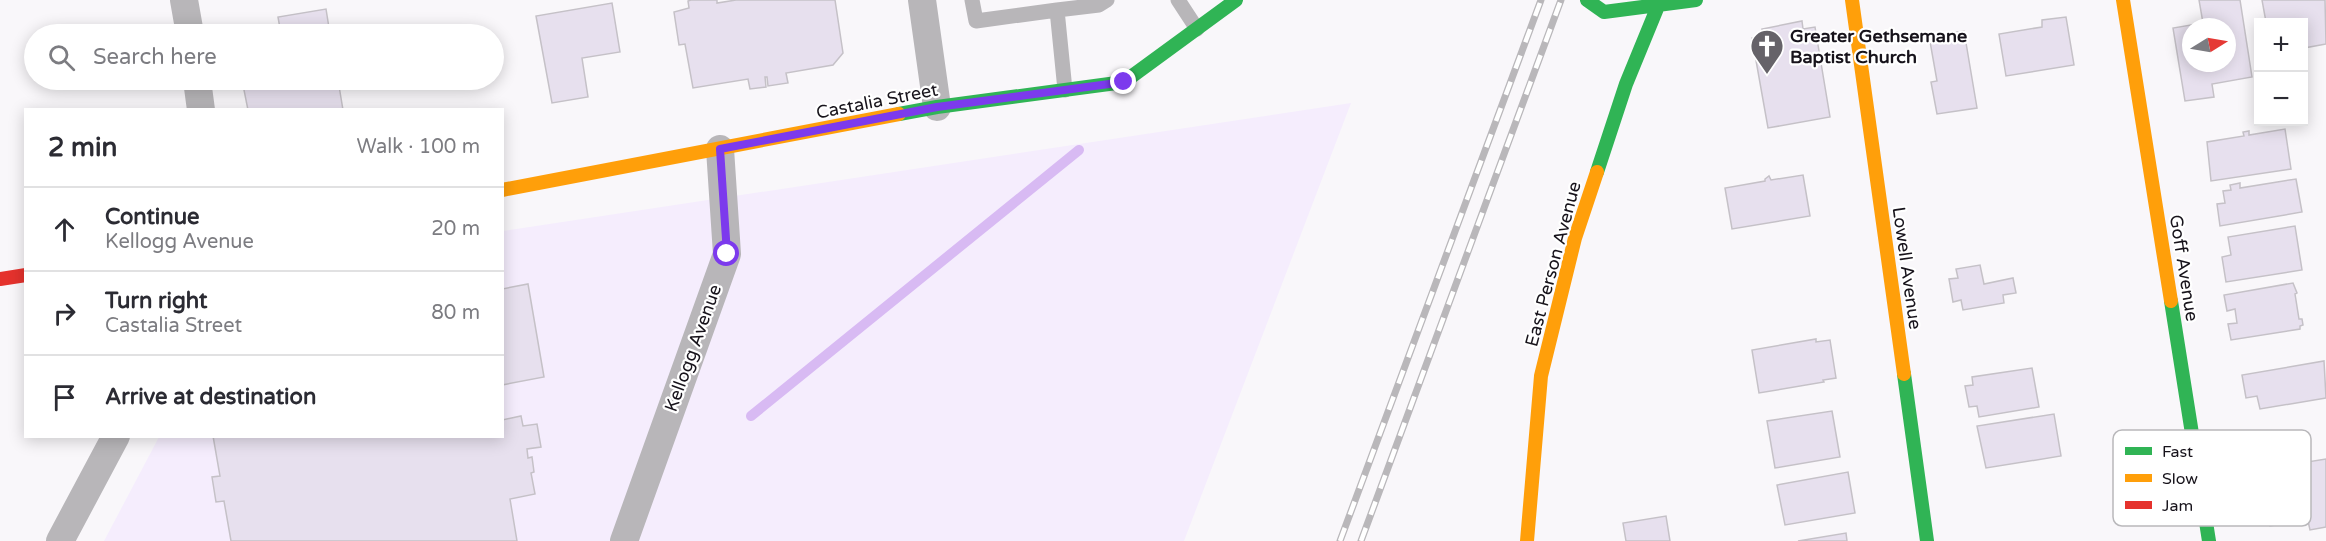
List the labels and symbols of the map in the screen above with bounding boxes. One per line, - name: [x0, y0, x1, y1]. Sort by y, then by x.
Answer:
- north arrow: [2182, 18, 2236, 72]
- place label: Greater Gethsemane Baptist Church: [1790, 25, 1967, 68]
- church icon: Greater Gethsemane Baptist Church: [1749, 28, 1785, 75]
- route end: [1110, 68, 1136, 94]
- street label: Castalia Street: [814, 78, 940, 124]
- street label: East Person Avenue: [1520, 179, 1586, 349]
- street label: Lowell Avenue: [1888, 205, 1926, 331]
- street label: Goff Avenue: [2165, 213, 2203, 323]
- route start: [713, 240, 739, 266]
- street label: Kellogg Avenue: [660, 281, 726, 415]
- legend: [2113, 430, 2311, 526]
- text: Fast: [2162, 442, 2193, 462]
- text: Slow: [2162, 469, 2198, 489]
- text: Jam: [2162, 496, 2193, 516]

